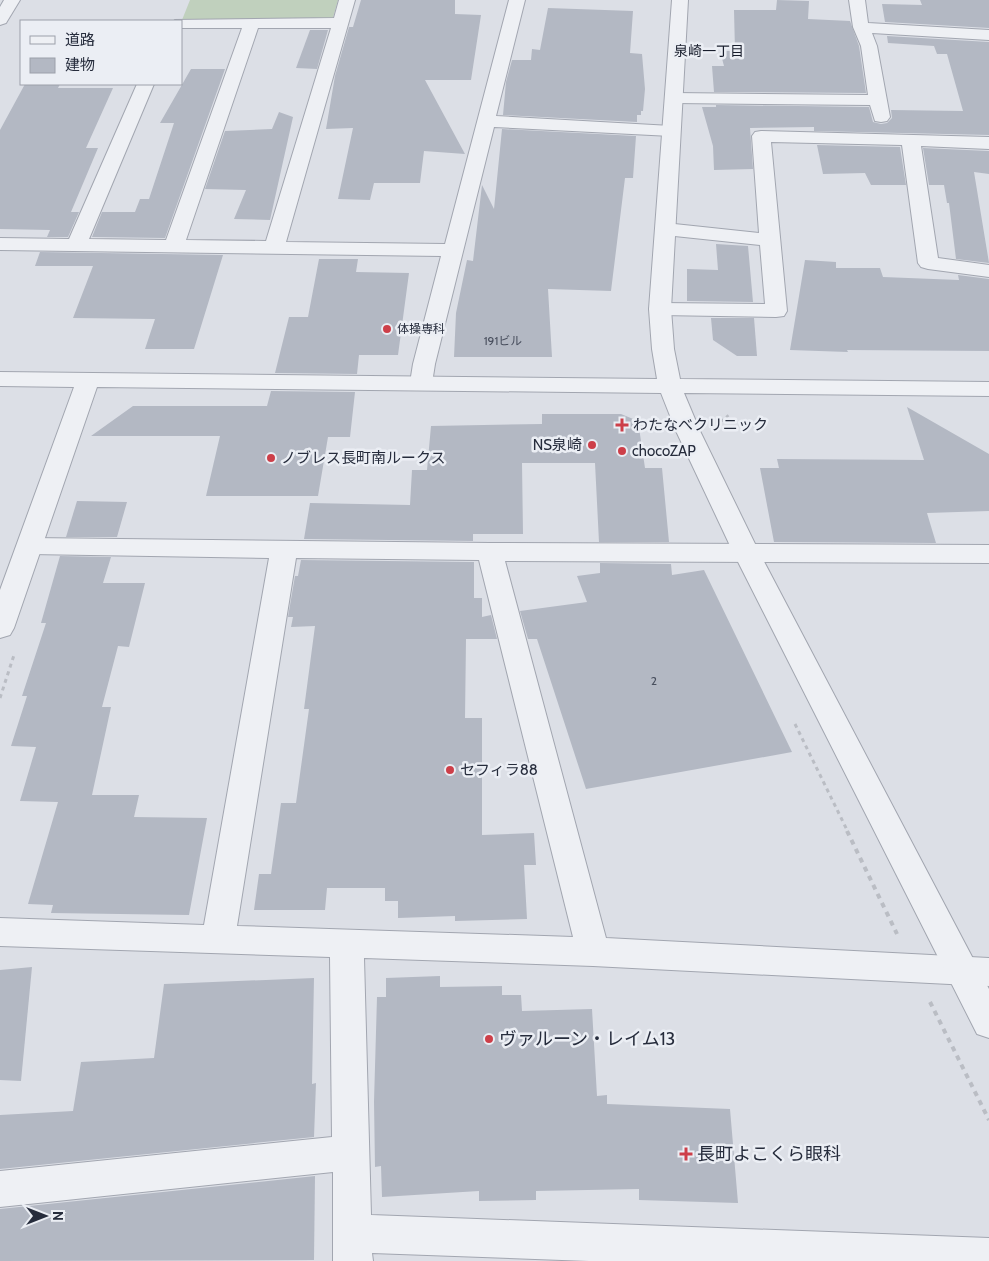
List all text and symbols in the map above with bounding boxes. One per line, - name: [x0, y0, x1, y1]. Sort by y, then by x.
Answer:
- legend: [20, 20, 182, 85]
- text: 道路: [65, 31, 95, 49]
- district label: 泉崎一丁目: [674, 42, 744, 60]
- text: 建物: [65, 56, 95, 74]
- place label: 体操専科: [397, 321, 445, 336]
- marker: 体操専科: [381, 323, 393, 335]
- house number: 191ビル: [484, 333, 522, 348]
- place label: わたなべクリニック: [633, 416, 768, 434]
- marker: わたなべクリニック: [615, 418, 629, 432]
- place label: NS泉崎: [533, 436, 582, 454]
- marker: NS泉崎: [586, 439, 598, 451]
- place label: chocoZAP: [632, 442, 696, 460]
- marker: chocoZAP: [616, 445, 628, 457]
- place label: ノブレス長町南ルークス: [281, 449, 446, 467]
- marker: ノブレス長町南ルークス: [265, 452, 277, 464]
- house number: 2: [651, 673, 657, 688]
- place label: セフィラ88: [460, 761, 538, 779]
- marker: セフィラ88: [444, 764, 456, 776]
- place label: ヴァルーン・レイム13: [499, 1028, 675, 1050]
- marker: ヴァルーン・レイム13: [483, 1033, 495, 1045]
- place label: 長町よこくら眼科: [697, 1143, 841, 1165]
- marker: 長町よこくら眼科: [679, 1147, 693, 1161]
- north arrow: [20, 1191, 70, 1241]
- text: N: [49, 1211, 67, 1221]

